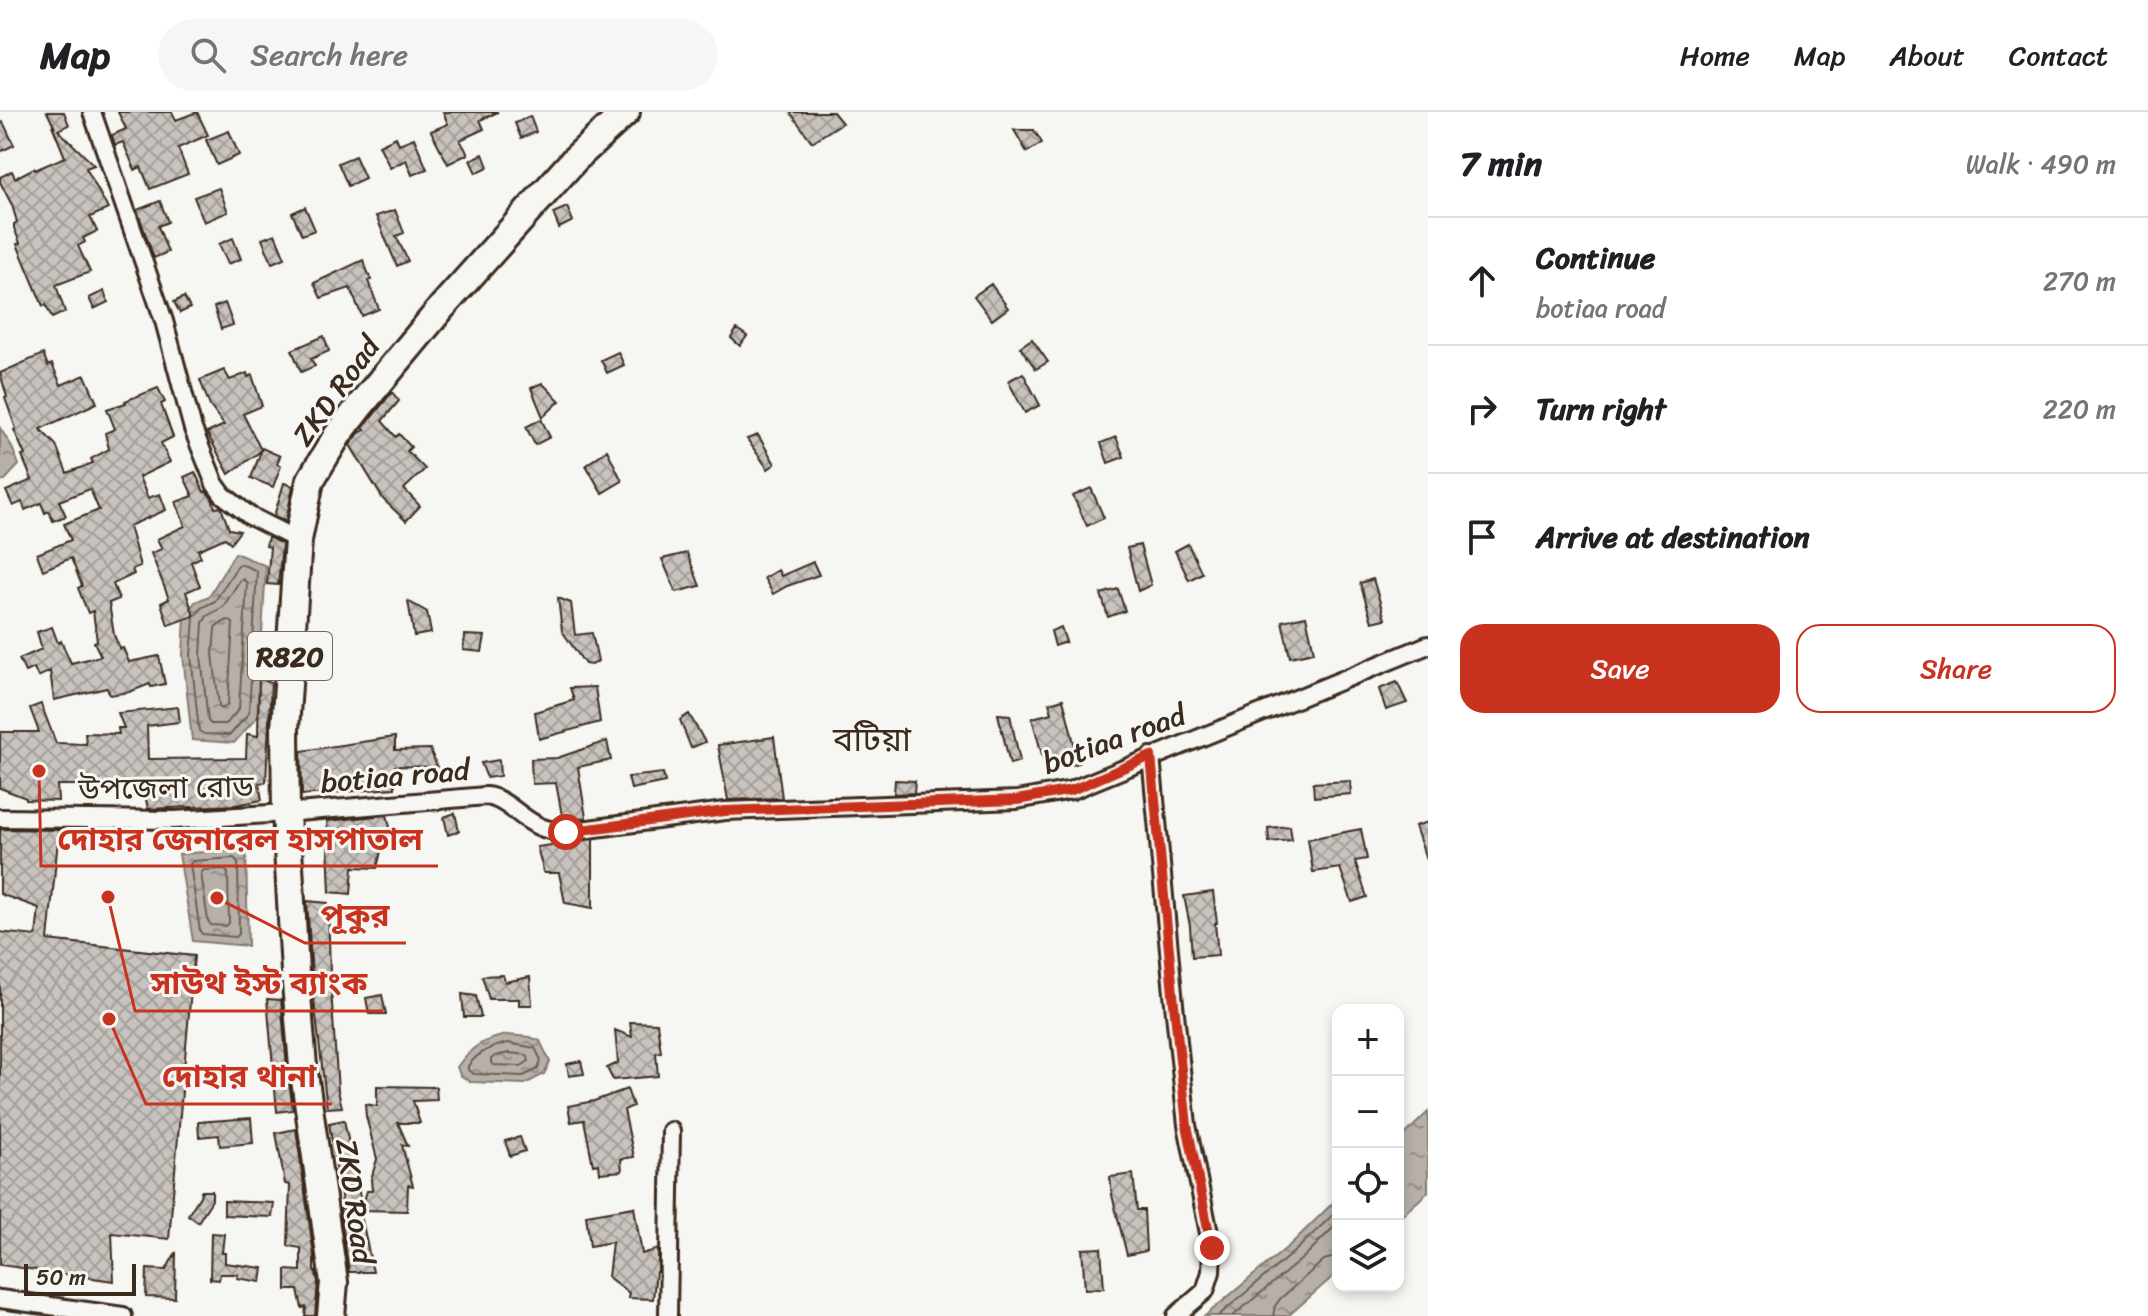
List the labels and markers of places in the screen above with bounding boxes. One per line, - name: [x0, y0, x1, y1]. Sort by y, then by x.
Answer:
- callout: দোহার জেনারেল হাসপাতাল: [41, 810, 438, 866]
- callout: পূকুর: [305, 887, 406, 943]
- callout: সাউথ ইস্ট ব্যাংক: [135, 955, 383, 1011]
- callout: দোহার থানা: [146, 1048, 332, 1104]

